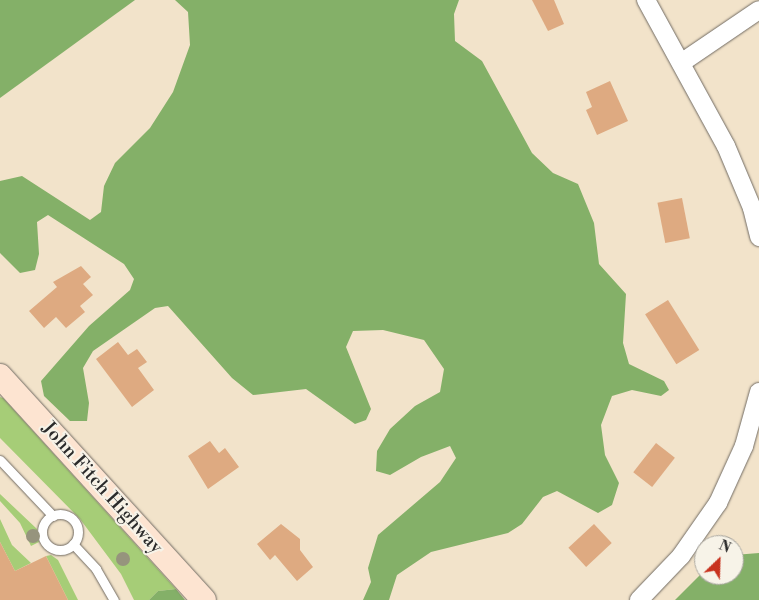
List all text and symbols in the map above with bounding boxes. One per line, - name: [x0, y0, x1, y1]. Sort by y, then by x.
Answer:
- street label: John Fitch Highway: [37, 417, 167, 559]
- north arrow: [694, 535, 744, 585]
- text: N: [716, 537, 733, 558]

